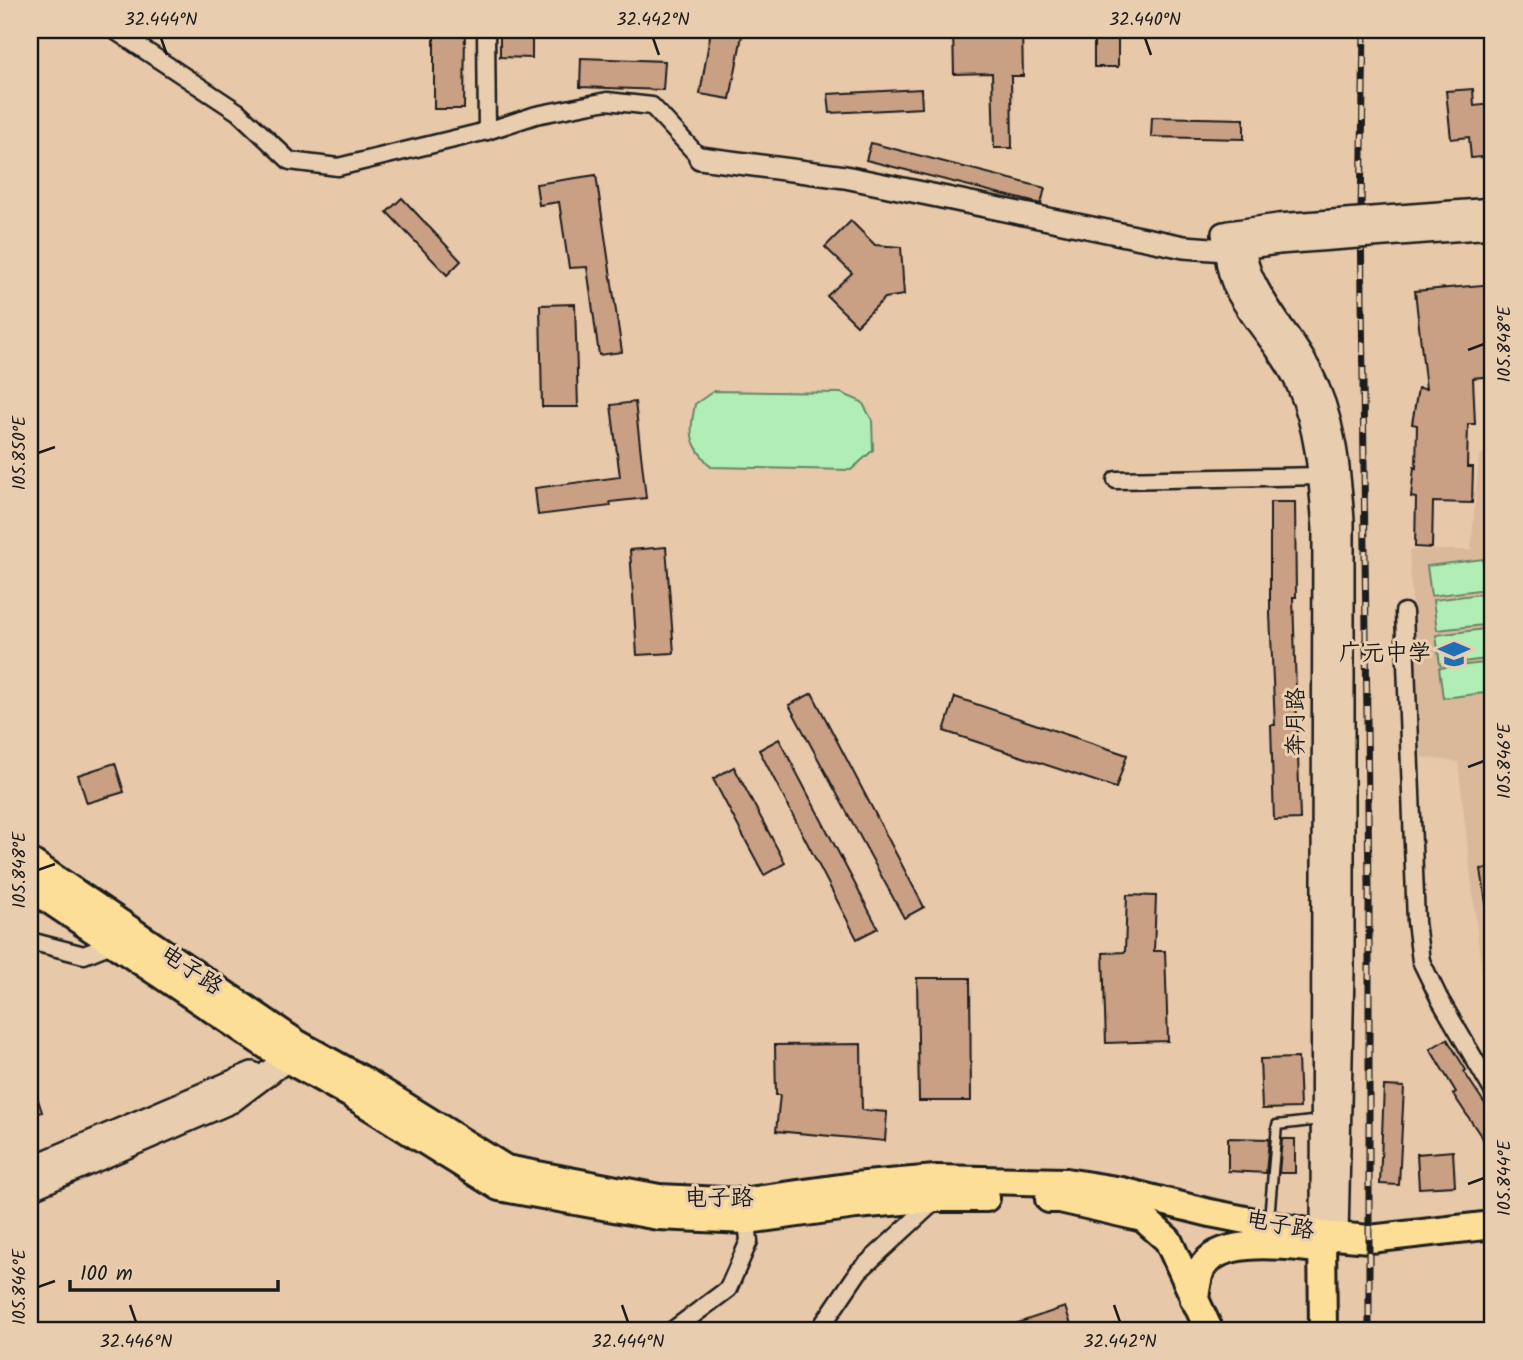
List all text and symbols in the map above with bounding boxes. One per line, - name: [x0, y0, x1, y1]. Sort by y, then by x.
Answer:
- text: 32.444°N: [124, 6, 198, 35]
- text: 32.442°N: [616, 6, 690, 35]
- text: 32.440°N: [1109, 6, 1181, 35]
- text: 105.848°E: [1491, 305, 1520, 382]
- text: 105.850°E: [6, 415, 35, 490]
- place label: 广元中学: [1339, 636, 1431, 672]
- school or university icon: 广元中学: [1437, 637, 1471, 671]
- street label: 奔月路: [1279, 688, 1315, 757]
- text: 105.846°E: [1491, 723, 1520, 799]
- text: 105.848°E: [6, 831, 35, 908]
- street label: 电子路: [152, 937, 230, 1005]
- text: 105.844°E: [1491, 1140, 1520, 1216]
- street label: 电子路: [685, 1181, 754, 1217]
- street label: 电子路: [1243, 1202, 1317, 1250]
- scale bar: [70, 1248, 278, 1292]
- text: 105.846°E: [6, 1249, 35, 1325]
- text: 100 m: [80, 1258, 133, 1291]
- text: 32.446°N: [99, 1328, 173, 1357]
- text: 32.444°N: [591, 1328, 665, 1357]
- text: 32.442°N: [1083, 1328, 1157, 1357]

